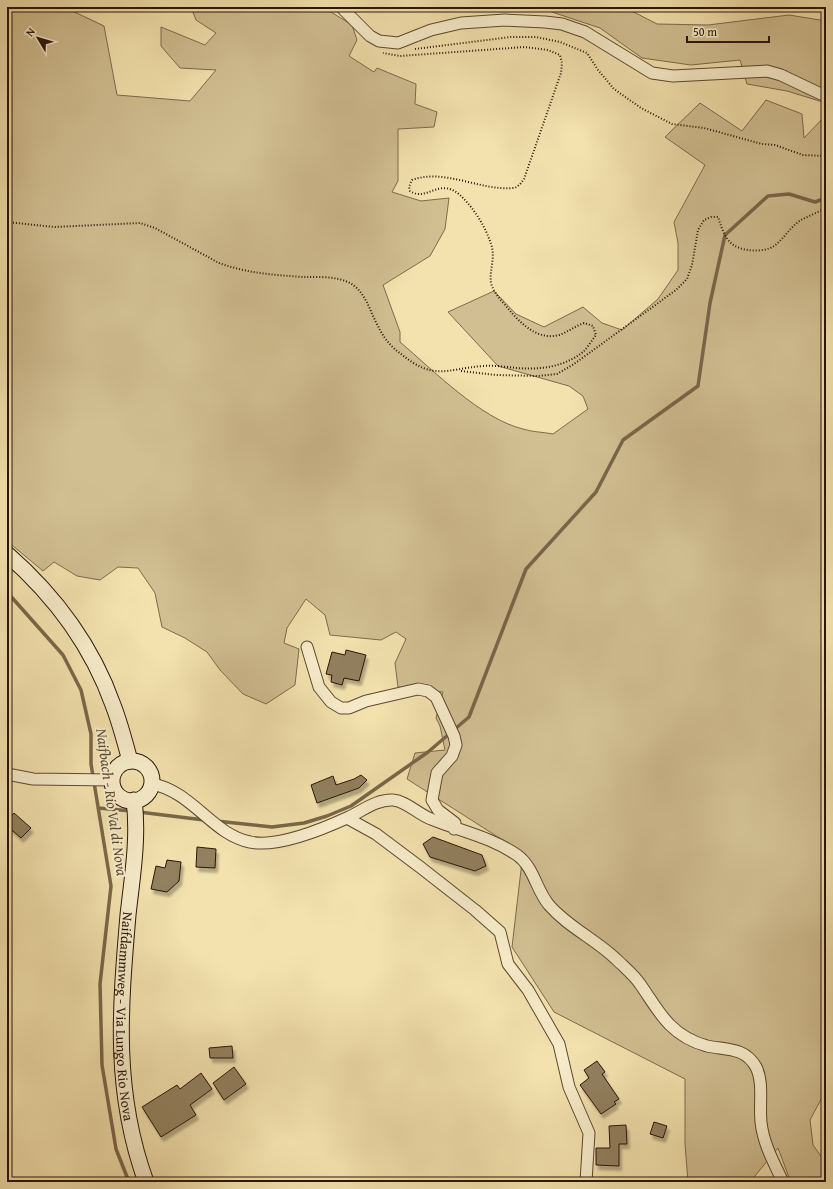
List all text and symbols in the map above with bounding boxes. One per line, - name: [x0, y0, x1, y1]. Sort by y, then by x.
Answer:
- north arrow: [18, 18, 58, 58]
- scale bar: [687, 18, 769, 44]
- text: 50 m: [693, 23, 717, 40]
- text: N: [22, 24, 39, 40]
- water label: Naifbach - Rio Val di Nova: [91, 727, 133, 877]
- street label: Naifdammweg - Via Lungo Rio Nova: [111, 911, 139, 1123]

